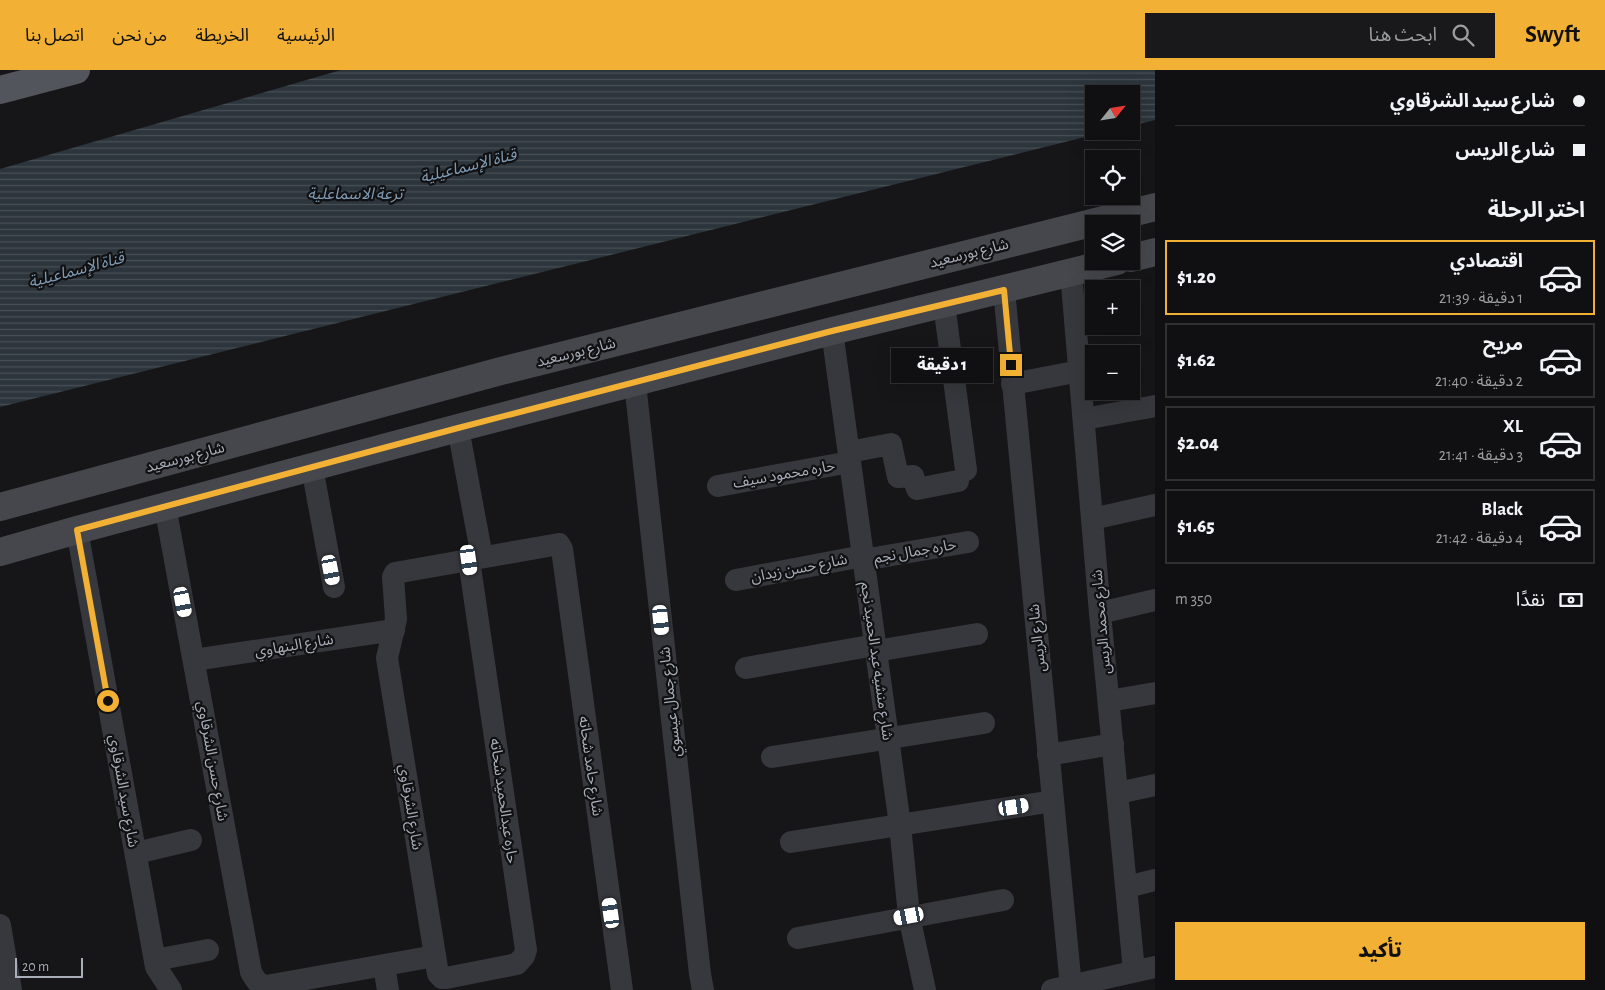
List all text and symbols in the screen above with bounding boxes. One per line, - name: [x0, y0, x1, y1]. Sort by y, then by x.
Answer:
- search box: [1145, 13, 1495, 58]
- icon: search: [1449, 21, 1477, 49]
- text: Swyft: [1525, 23, 1580, 47]
- text: ابحث هنا: [1368, 26, 1437, 45]
- text: اتصل بنا: [25, 27, 84, 45]
- text: من نحن: [112, 27, 167, 45]
- text: الخريطة: [195, 27, 249, 45]
- text: الرئيسية: [277, 27, 335, 45]
- north arrow: [1085, 85, 1140, 140]
- map controls: [1085, 85, 1140, 400]
- text: شارع سيد الشرقاوي: [1390, 92, 1555, 111]
- text: شارع الريس: [1456, 141, 1555, 160]
- water label: قناة الإسماعيلية: [419, 146, 519, 188]
- button: locate: [1085, 150, 1140, 205]
- water label: ترعة الاسماعلية: [307, 186, 405, 203]
- text: اختر الرحلة: [1488, 199, 1585, 221]
- button: layers: [1085, 215, 1140, 270]
- street label: شارع بورسعيد: [928, 236, 1011, 274]
- water label: قناة الإسماعيلية: [27, 249, 127, 292]
- text: اقتصادي: [1450, 252, 1523, 271]
- icon: car: [1538, 255, 1583, 300]
- text: $1.20: [1177, 268, 1216, 287]
- button: +: [1085, 280, 1140, 335]
- text: 1 دقيقة · 21:39: [1439, 290, 1523, 306]
- street label: شارع بورسعيد: [535, 335, 618, 373]
- text: مريح: [1483, 335, 1523, 354]
- icon: car: [1538, 338, 1583, 383]
- button: −: [1085, 345, 1140, 400]
- callout: 1 دقيقة: [891, 348, 994, 382]
- text: $1.62: [1177, 351, 1215, 370]
- route end: [1000, 354, 1022, 376]
- text: 1 دقيقة: [917, 357, 967, 373]
- text: 2 دقيقة · 21:40: [1435, 373, 1523, 389]
- text: XL: [1503, 417, 1523, 436]
- icon: car: [1538, 421, 1583, 466]
- text: $2.04: [1177, 434, 1219, 453]
- street label: شارع بورسعيد: [144, 440, 227, 479]
- text: 3 دقيقة · 21:41: [1439, 447, 1523, 463]
- street label: حاره محمود سيف: [732, 458, 837, 492]
- text: Black: [1481, 500, 1523, 519]
- icon: car: [1538, 504, 1583, 549]
- text: $1.65: [1177, 517, 1215, 536]
- text: 4 دقيقة · 21:42: [1436, 530, 1523, 546]
- street label: حاره جمال نجم: [873, 537, 958, 569]
- car: [459, 544, 478, 576]
- street label: شارع حسن زيدان: [750, 552, 850, 589]
- car: [320, 554, 341, 586]
- street label: شارع محمد الريس: [1089, 569, 1118, 675]
- street label: شارع منشيه عبد الحميد نجم: [854, 581, 895, 742]
- car: [172, 586, 193, 618]
- icon: cash: [1557, 586, 1585, 614]
- text: 350 m: [1175, 591, 1212, 607]
- text: نقدًا: [1516, 591, 1545, 610]
- street label: شارع الريس: [1026, 603, 1052, 673]
- car: [651, 604, 670, 636]
- street label: شارع البنهاوي: [254, 632, 335, 663]
- street label: شارع جمال عيسوي: [657, 645, 688, 758]
- route start: [97, 690, 119, 712]
- street label: شارع حسن الشرقاوي: [191, 700, 230, 823]
- street label: شارع حامد شحاته: [572, 715, 605, 818]
- street label: شارع سيد الشرقاوي: [102, 733, 141, 850]
- street label: حاره عبدالحميد شحاته: [486, 737, 520, 865]
- street label: شارع الشرقاوي: [392, 763, 425, 852]
- car: [998, 797, 1029, 817]
- car: [601, 897, 620, 929]
- car: [892, 906, 925, 926]
- button: تأكيد: [1175, 922, 1585, 980]
- scale bar: [15, 955, 82, 978]
- text: 20 m: [22, 960, 49, 974]

